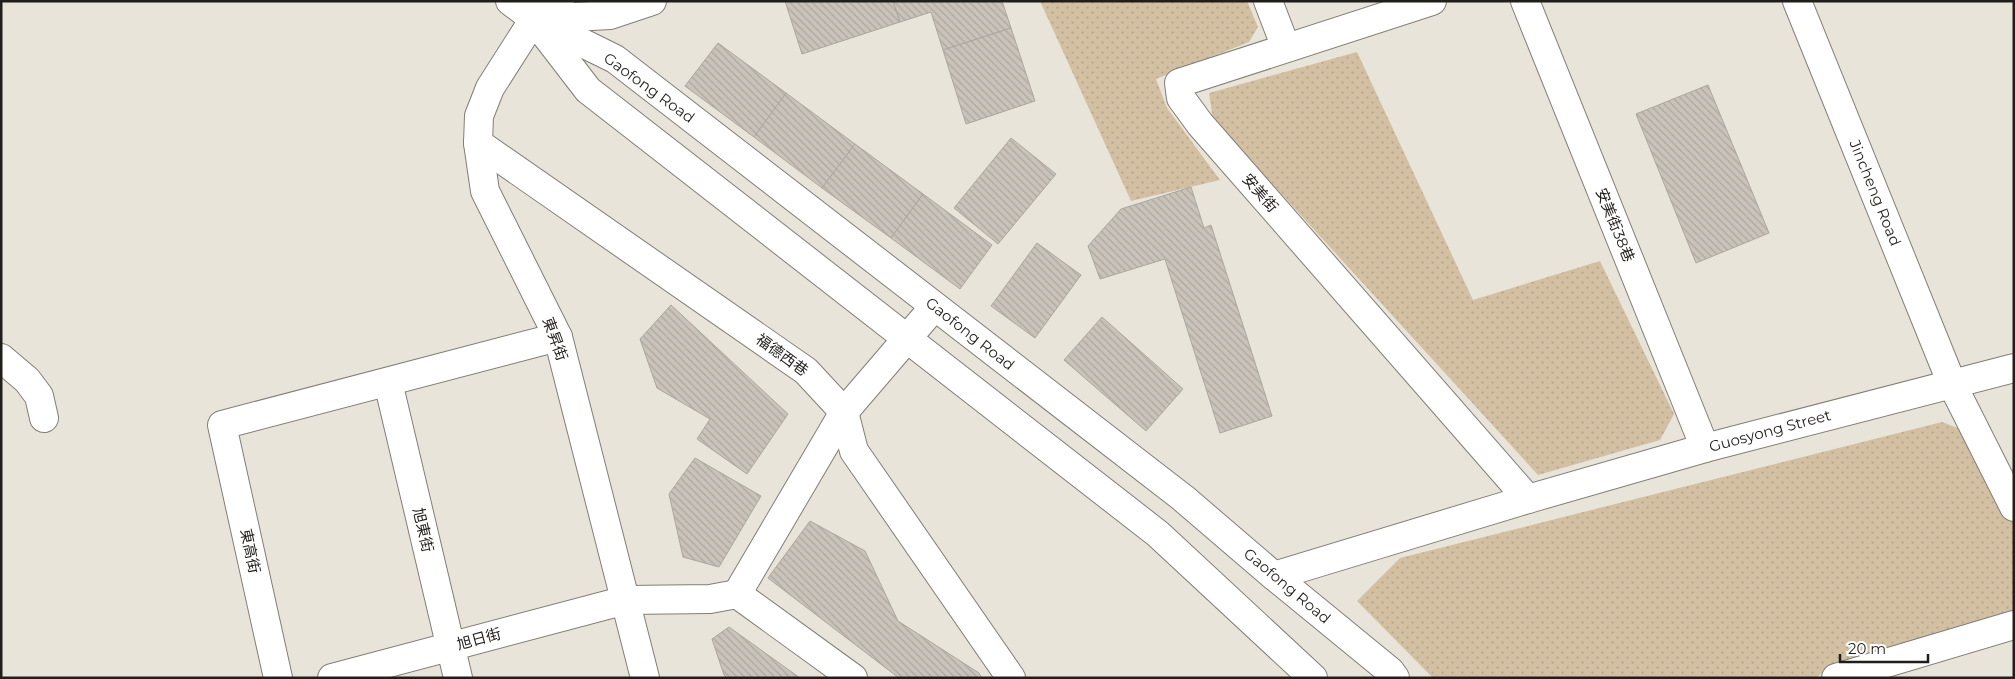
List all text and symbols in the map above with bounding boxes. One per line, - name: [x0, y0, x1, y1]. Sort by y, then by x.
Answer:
- street label: Gaofong Road: [600, 48, 698, 127]
- street label: Jincheng Road: [1845, 136, 1905, 249]
- street label: 安美街: [1238, 169, 1282, 216]
- street label: 安美街38巷: [1592, 185, 1639, 265]
- street label: Gaofong Road: [922, 293, 1019, 374]
- street label: 東昇街: [539, 314, 572, 363]
- street label: 福德西巷: [752, 329, 812, 380]
- street label: Guosyong Street: [1707, 405, 1833, 456]
- street label: 旭東街: [409, 506, 438, 554]
- street label: 東高街: [237, 527, 264, 575]
- street label: Gaofong Road: [1240, 544, 1335, 628]
- street label: 旭日街: [455, 624, 503, 654]
- scale bar: [1840, 632, 1928, 664]
- text: 20 m: [1848, 639, 1886, 658]

